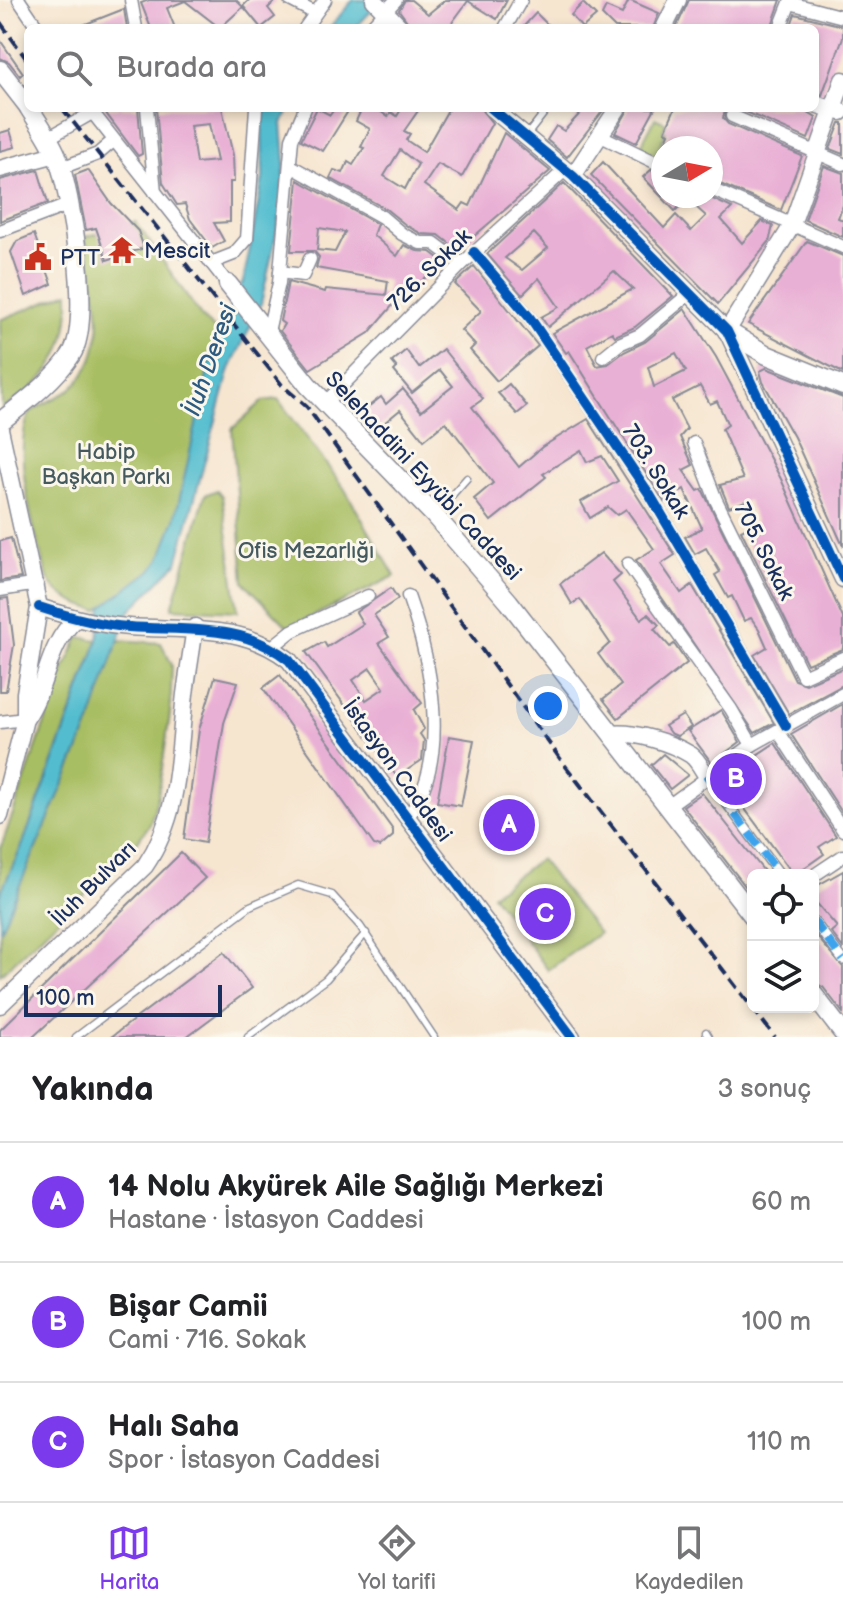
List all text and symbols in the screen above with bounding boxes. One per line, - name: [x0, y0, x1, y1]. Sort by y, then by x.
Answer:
- search box: [24, 24, 819, 112]
- icon: search: [52, 46, 96, 90]
- text: Burada ara: [116, 50, 267, 86]
- north arrow: [651, 136, 723, 208]
- street label: 726. Sokak: [382, 223, 478, 317]
- temple icon: Mescit: [107, 235, 137, 265]
- place label: Mescit: [144, 238, 211, 265]
- public building icon: PTT: [23, 242, 53, 272]
- place label: PTT: [60, 245, 100, 272]
- water label: İluh Deresi: [177, 299, 244, 420]
- street label: Selehaddini Eyyübi Caddesi: [319, 366, 527, 586]
- street label: 703. Sokak: [616, 419, 696, 524]
- park label: Habip Başkan Parkı: [42, 439, 170, 491]
- street label: 705. Sokak: [728, 499, 800, 605]
- park label: Ofis Mezarlığı: [238, 538, 374, 565]
- your location: [528, 686, 568, 726]
- street label: İstasyon Caddesi: [336, 694, 458, 847]
- pin: B: [710, 749, 762, 809]
- pin: A: [483, 795, 535, 855]
- street label: İluh Bulvarı: [46, 836, 142, 932]
- map controls: [747, 869, 819, 1013]
- button: locate: [747, 869, 819, 941]
- pin: C: [519, 884, 571, 944]
- button: layers: [747, 941, 819, 1013]
- scale bar: [24, 981, 222, 1017]
- text: 100 m: [36, 985, 95, 1012]
- text: Yakında: [32, 1069, 154, 1110]
- text: 3 sonuç: [718, 1074, 811, 1105]
- text: 14 Nolu Akyürek Aile Sağlığı Merkezi: [108, 1169, 604, 1205]
- text: A: [50, 1187, 66, 1218]
- text: 60 m: [751, 1187, 811, 1218]
- text: Hastane · İstasyon Caddesi: [108, 1205, 424, 1236]
- text: Bişar Camii: [108, 1289, 268, 1325]
- text: B: [49, 1307, 67, 1338]
- text: 100 m: [742, 1307, 811, 1338]
- text: Cami · 716. Sokak: [108, 1325, 306, 1356]
- text: Halı Saha: [108, 1409, 240, 1445]
- text: C: [49, 1427, 67, 1458]
- text: 110 m: [747, 1427, 811, 1458]
- text: Spor · İstasyon Caddesi: [108, 1445, 380, 1476]
- tab: Harita: [99, 1521, 159, 1596]
- tab: Yol tarifi: [358, 1521, 436, 1596]
- tab: Kaydedilen: [634, 1521, 744, 1596]

